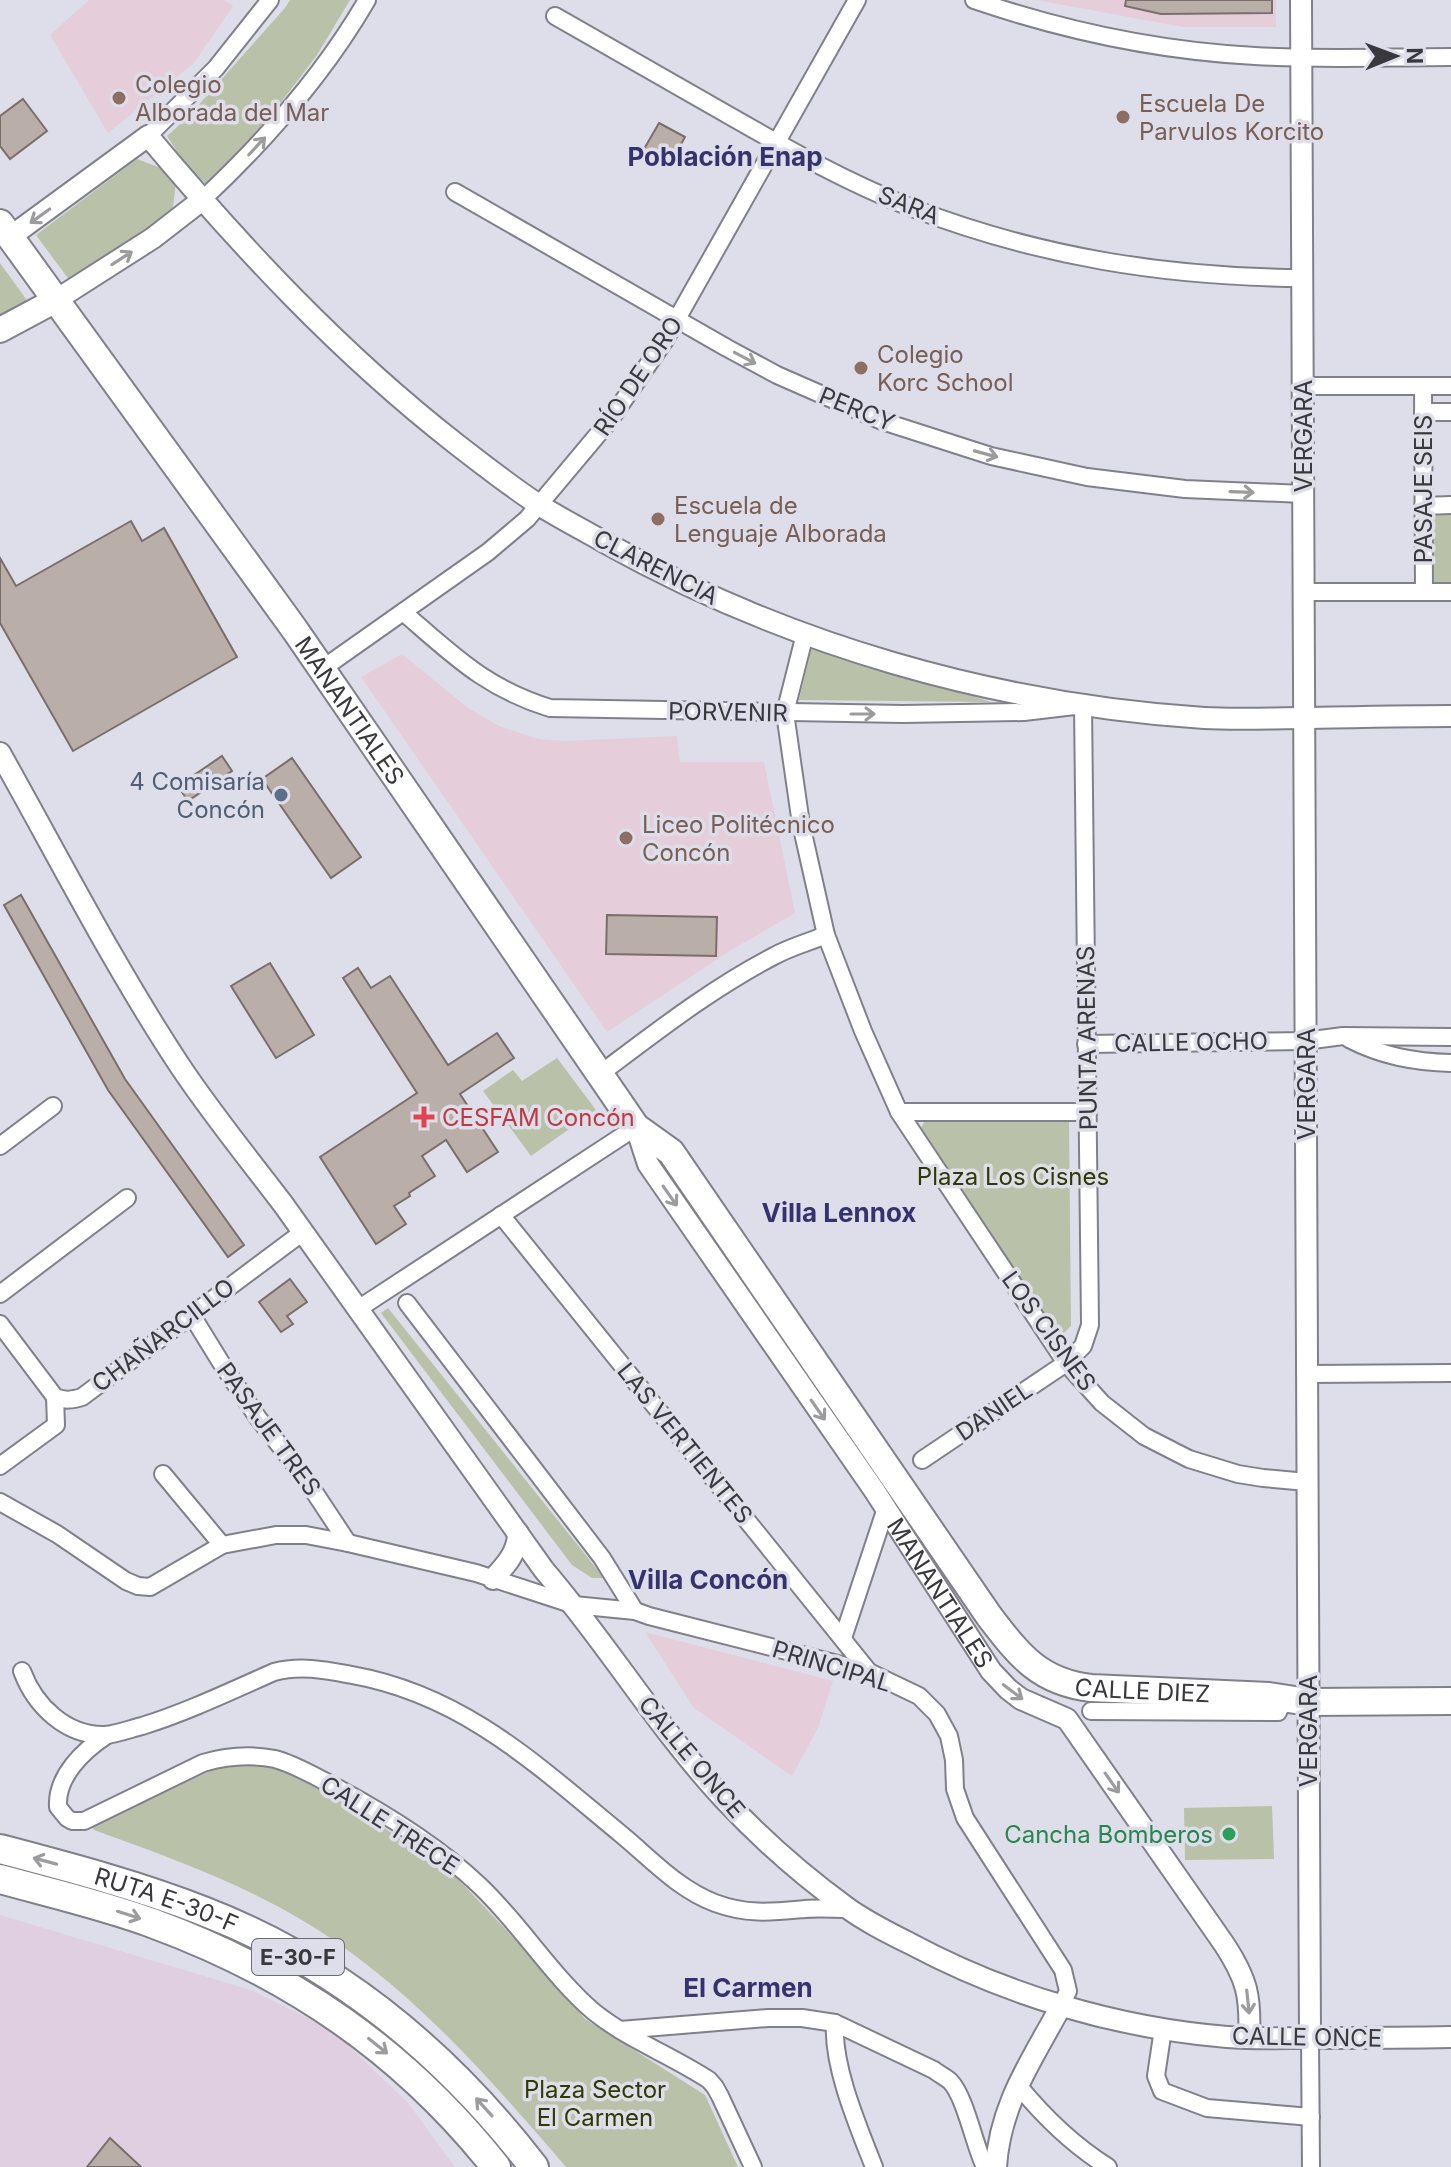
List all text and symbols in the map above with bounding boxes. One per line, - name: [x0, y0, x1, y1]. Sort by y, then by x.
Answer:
- north arrow: [1355, 16, 1435, 96]
- text: N: [1402, 47, 1428, 64]
- place label: Colegio Alborada del Mar: [135, 70, 329, 127]
- marker: Colegio Alborada del Mar: [110, 89, 128, 107]
- place label: Escuela De Parvulos Korcito: [1139, 89, 1324, 146]
- marker: Escuela De Parvulos Korcito: [1114, 108, 1132, 126]
- one-way arrow: [248, 136, 266, 156]
- district label: Población Enap: [627, 141, 823, 172]
- street label: SARA: [874, 180, 944, 230]
- one-way arrow: [30, 208, 52, 224]
- one-way arrow: [110, 250, 133, 266]
- street label: RÍO DE ORO: [587, 310, 689, 441]
- place label: Colegio Korc School: [877, 340, 1014, 397]
- one-way arrow: [733, 350, 756, 366]
- marker: Colegio Korc School: [852, 359, 870, 377]
- street label: VERGARA: [1289, 380, 1318, 492]
- street label: PERCY: [815, 381, 899, 437]
- street label: PASAJE SEIS: [1409, 415, 1438, 563]
- one-way arrow: [972, 447, 998, 462]
- one-way arrow: [1228, 485, 1255, 500]
- place label: Escuela de Lenguaje Alborada: [674, 491, 887, 548]
- marker: Escuela de Lenguaje Alborada: [649, 510, 667, 528]
- street label: CLARENCIA: [589, 523, 723, 611]
- street label: MANANTIALES: [289, 631, 411, 790]
- street label: PORVENIR: [668, 696, 788, 728]
- one-way arrow: [849, 706, 876, 722]
- place label: 4 Comisaría Concón: [129, 767, 265, 824]
- marker: 4 Comisaría Concón: [272, 786, 290, 804]
- place label: Liceo Politécnico Concón: [642, 810, 835, 867]
- marker: Liceo Politécnico Concón: [617, 829, 635, 847]
- street label: PUNTA ARENAS: [1071, 946, 1103, 1130]
- street label: CALLE OCHO: [1114, 1026, 1268, 1058]
- street label: VERGARA: [1292, 1028, 1321, 1140]
- place label: CESFAM Concón: [442, 1103, 635, 1132]
- marker: CESFAM Concón: [413, 1106, 435, 1128]
- park label: Plaza Los Cisnes: [917, 1162, 1109, 1191]
- one-way arrow: [662, 1184, 678, 1206]
- district label: Villa Lennox: [762, 1197, 916, 1228]
- street label: LOS CISNES: [996, 1266, 1102, 1396]
- street label: CHAÑARCILLO: [86, 1272, 240, 1398]
- street label: PASAJE TRES: [211, 1357, 327, 1501]
- street label: LAS VERTIENTES: [611, 1357, 759, 1529]
- street label: DANIEL: [950, 1375, 1038, 1447]
- one-way arrow: [810, 1398, 826, 1420]
- street label: MANANTIALES: [881, 1512, 1000, 1673]
- district label: Villa Concón: [628, 1564, 788, 1595]
- street label: PRINCIPAL: [769, 1634, 895, 1698]
- street label: CALLE DIEZ: [1073, 1671, 1211, 1708]
- street label: VERGARA: [1294, 1675, 1323, 1787]
- one-way arrow: [1002, 1683, 1023, 1700]
- street label: CALLE ONCE: [633, 1690, 751, 1824]
- street label: CALLE TRECE: [315, 1769, 465, 1881]
- one-way arrow: [1104, 1772, 1120, 1794]
- place label: Cancha Bomberos: [1004, 1820, 1213, 1849]
- marker: Cancha Bomberos: [1220, 1825, 1238, 1843]
- one-way arrow: [32, 1852, 58, 1867]
- street label: RUTA E-30-F: [91, 1861, 243, 1938]
- one-way arrow: [116, 1909, 141, 1924]
- road number: E-30-F: [252, 1939, 344, 1975]
- district label: El Carmen: [683, 1972, 813, 2003]
- one-way arrow: [1241, 1988, 1256, 2015]
- street label: CALLE ONCE: [1232, 2021, 1382, 2053]
- one-way arrow: [367, 2038, 388, 2055]
- park label: Plaza Sector El Carmen: [524, 2075, 666, 2132]
- one-way arrow: [475, 2097, 494, 2118]

